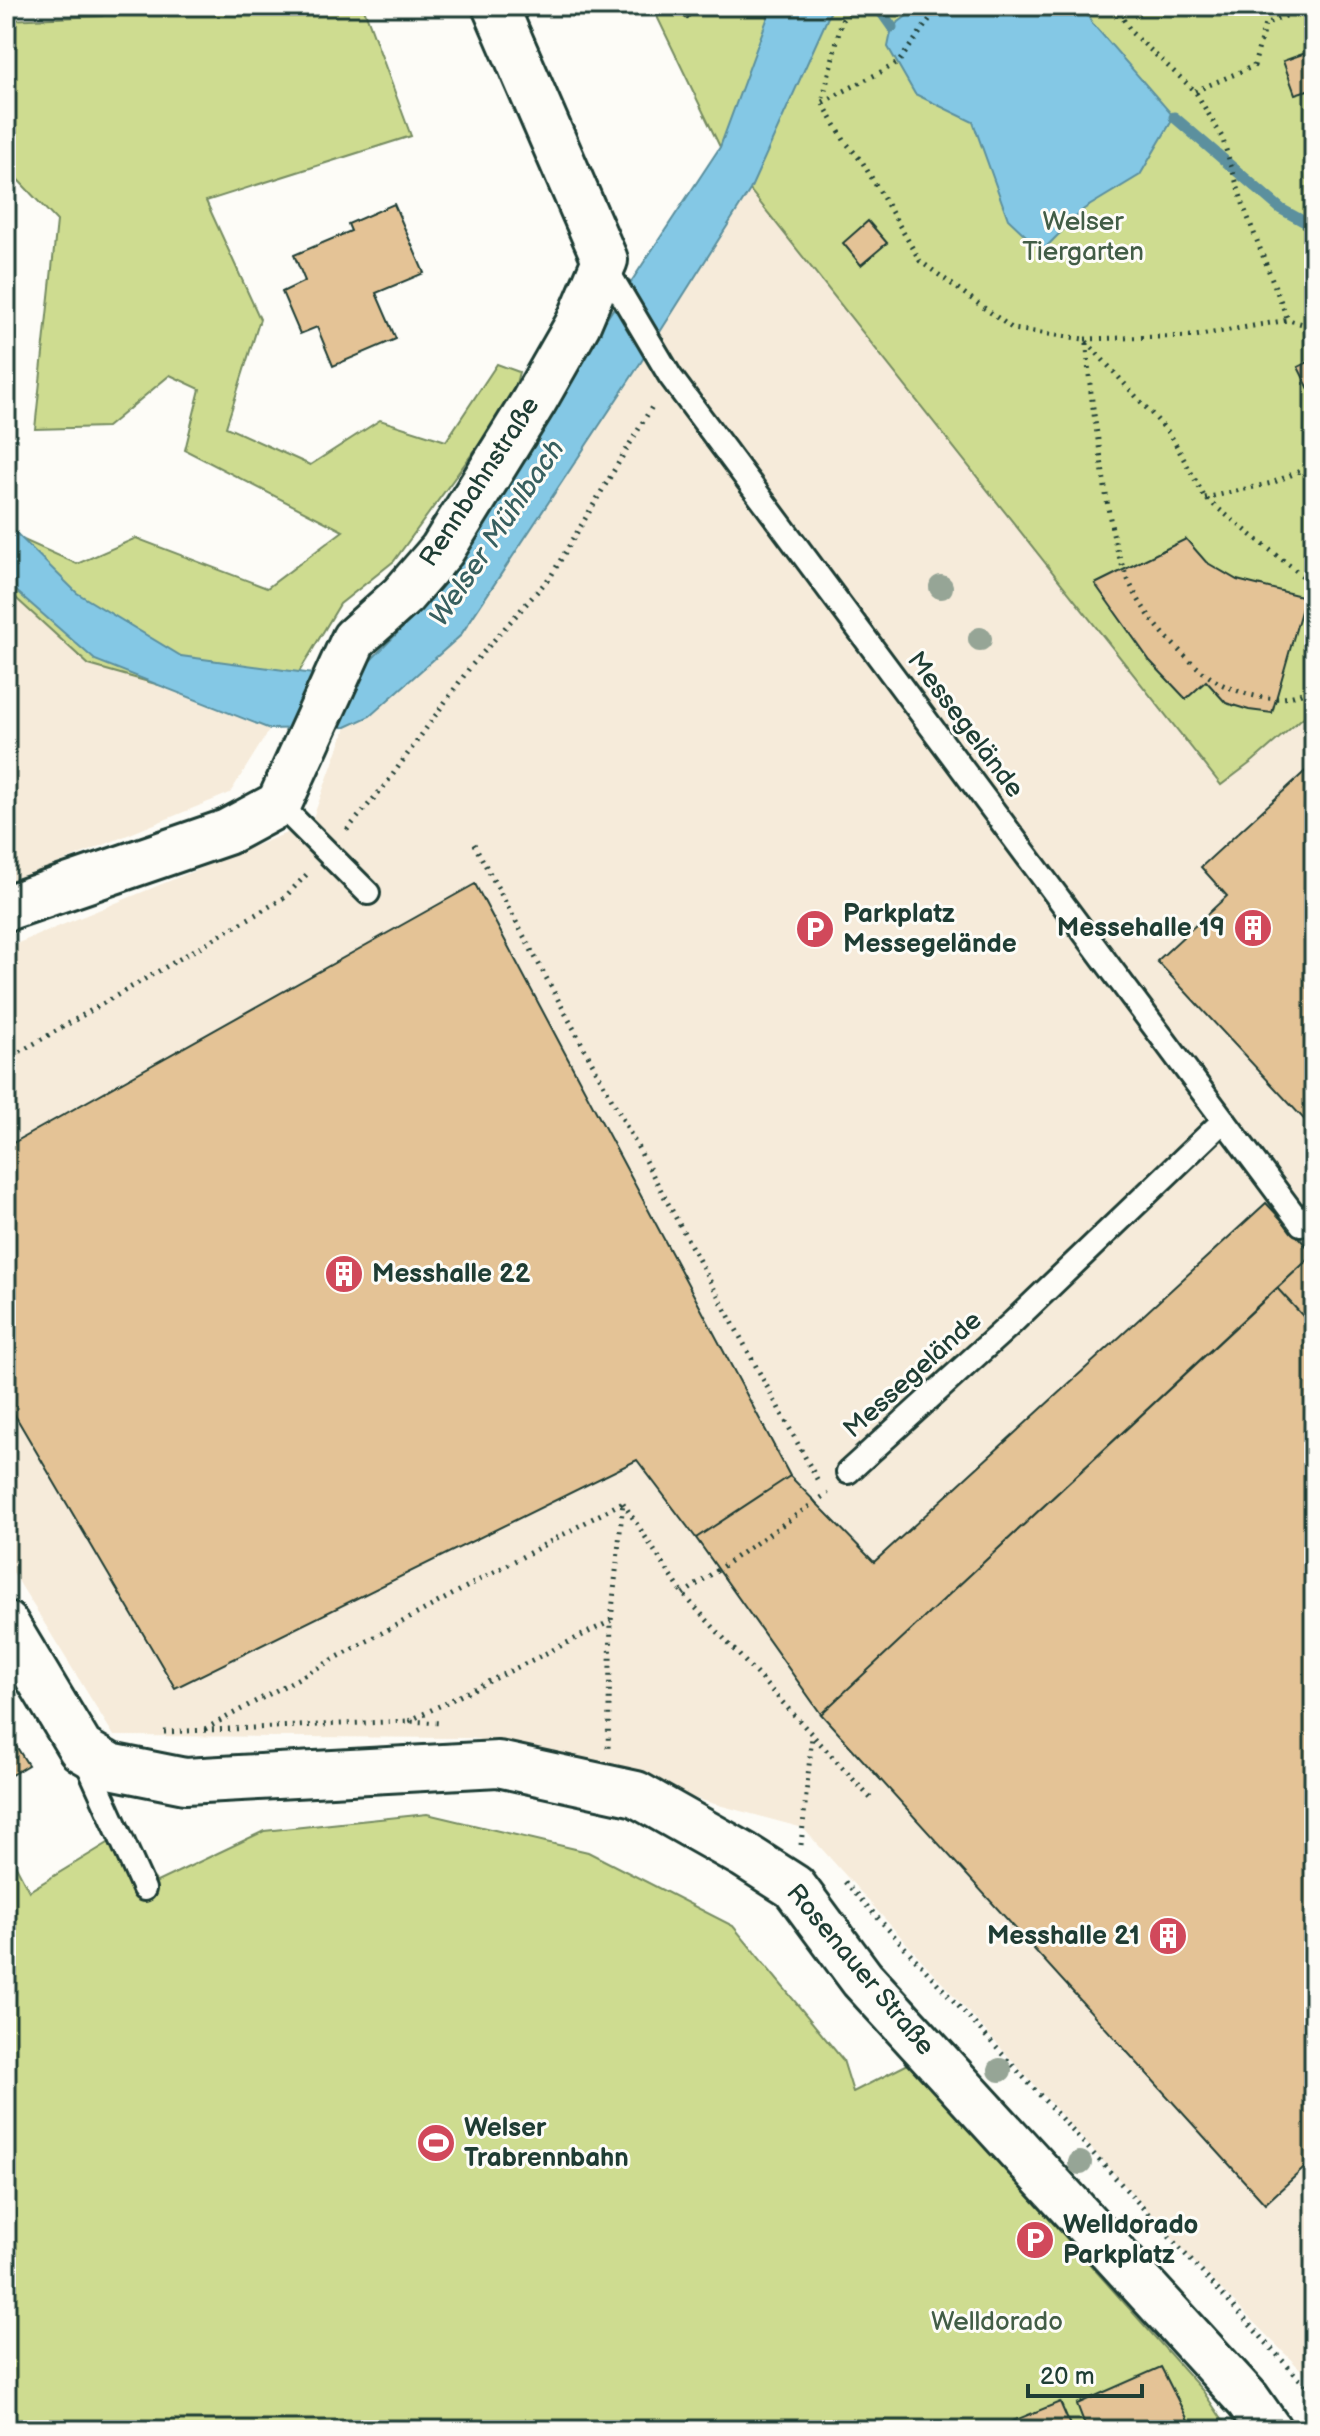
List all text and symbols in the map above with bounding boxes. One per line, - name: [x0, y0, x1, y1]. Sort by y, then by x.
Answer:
- park label: Welser Tiergarten: [1022, 207, 1144, 268]
- street label: Rennbahnstraße: [414, 391, 546, 573]
- water label: Welser Mühlbach: [422, 433, 572, 633]
- street label: Messegelände: [900, 646, 1030, 804]
- place label: Parkplatz Messegelände: [843, 899, 1017, 960]
- building icon: Messehalle 19: [1232, 907, 1274, 949]
- parking icon: Parkplatz Messegelände: [794, 908, 836, 950]
- place label: Messehalle 19: [1057, 913, 1225, 944]
- building icon: Messhalle 22: [323, 1253, 365, 1295]
- place label: Messhalle 22: [372, 1259, 531, 1290]
- street label: Messegelände: [838, 1305, 988, 1445]
- street label: Rosenauer Straße: [779, 1878, 941, 2062]
- building icon: Messhalle 21: [1147, 1915, 1189, 1957]
- place label: Messhalle 21: [987, 1921, 1140, 1952]
- place label: Welser Trabrennbahn: [464, 2113, 629, 2174]
- sports icon: Welser Trabrennbahn: [415, 2122, 457, 2164]
- place label: Welldorado Parkplatz: [1063, 2210, 1198, 2271]
- parking icon: Welldorado Parkplatz: [1014, 2219, 1056, 2261]
- park label: Welldorado: [931, 2307, 1063, 2338]
- scale bar: [1028, 2348, 1142, 2398]
- text: 20 m: [1040, 2362, 1095, 2391]

